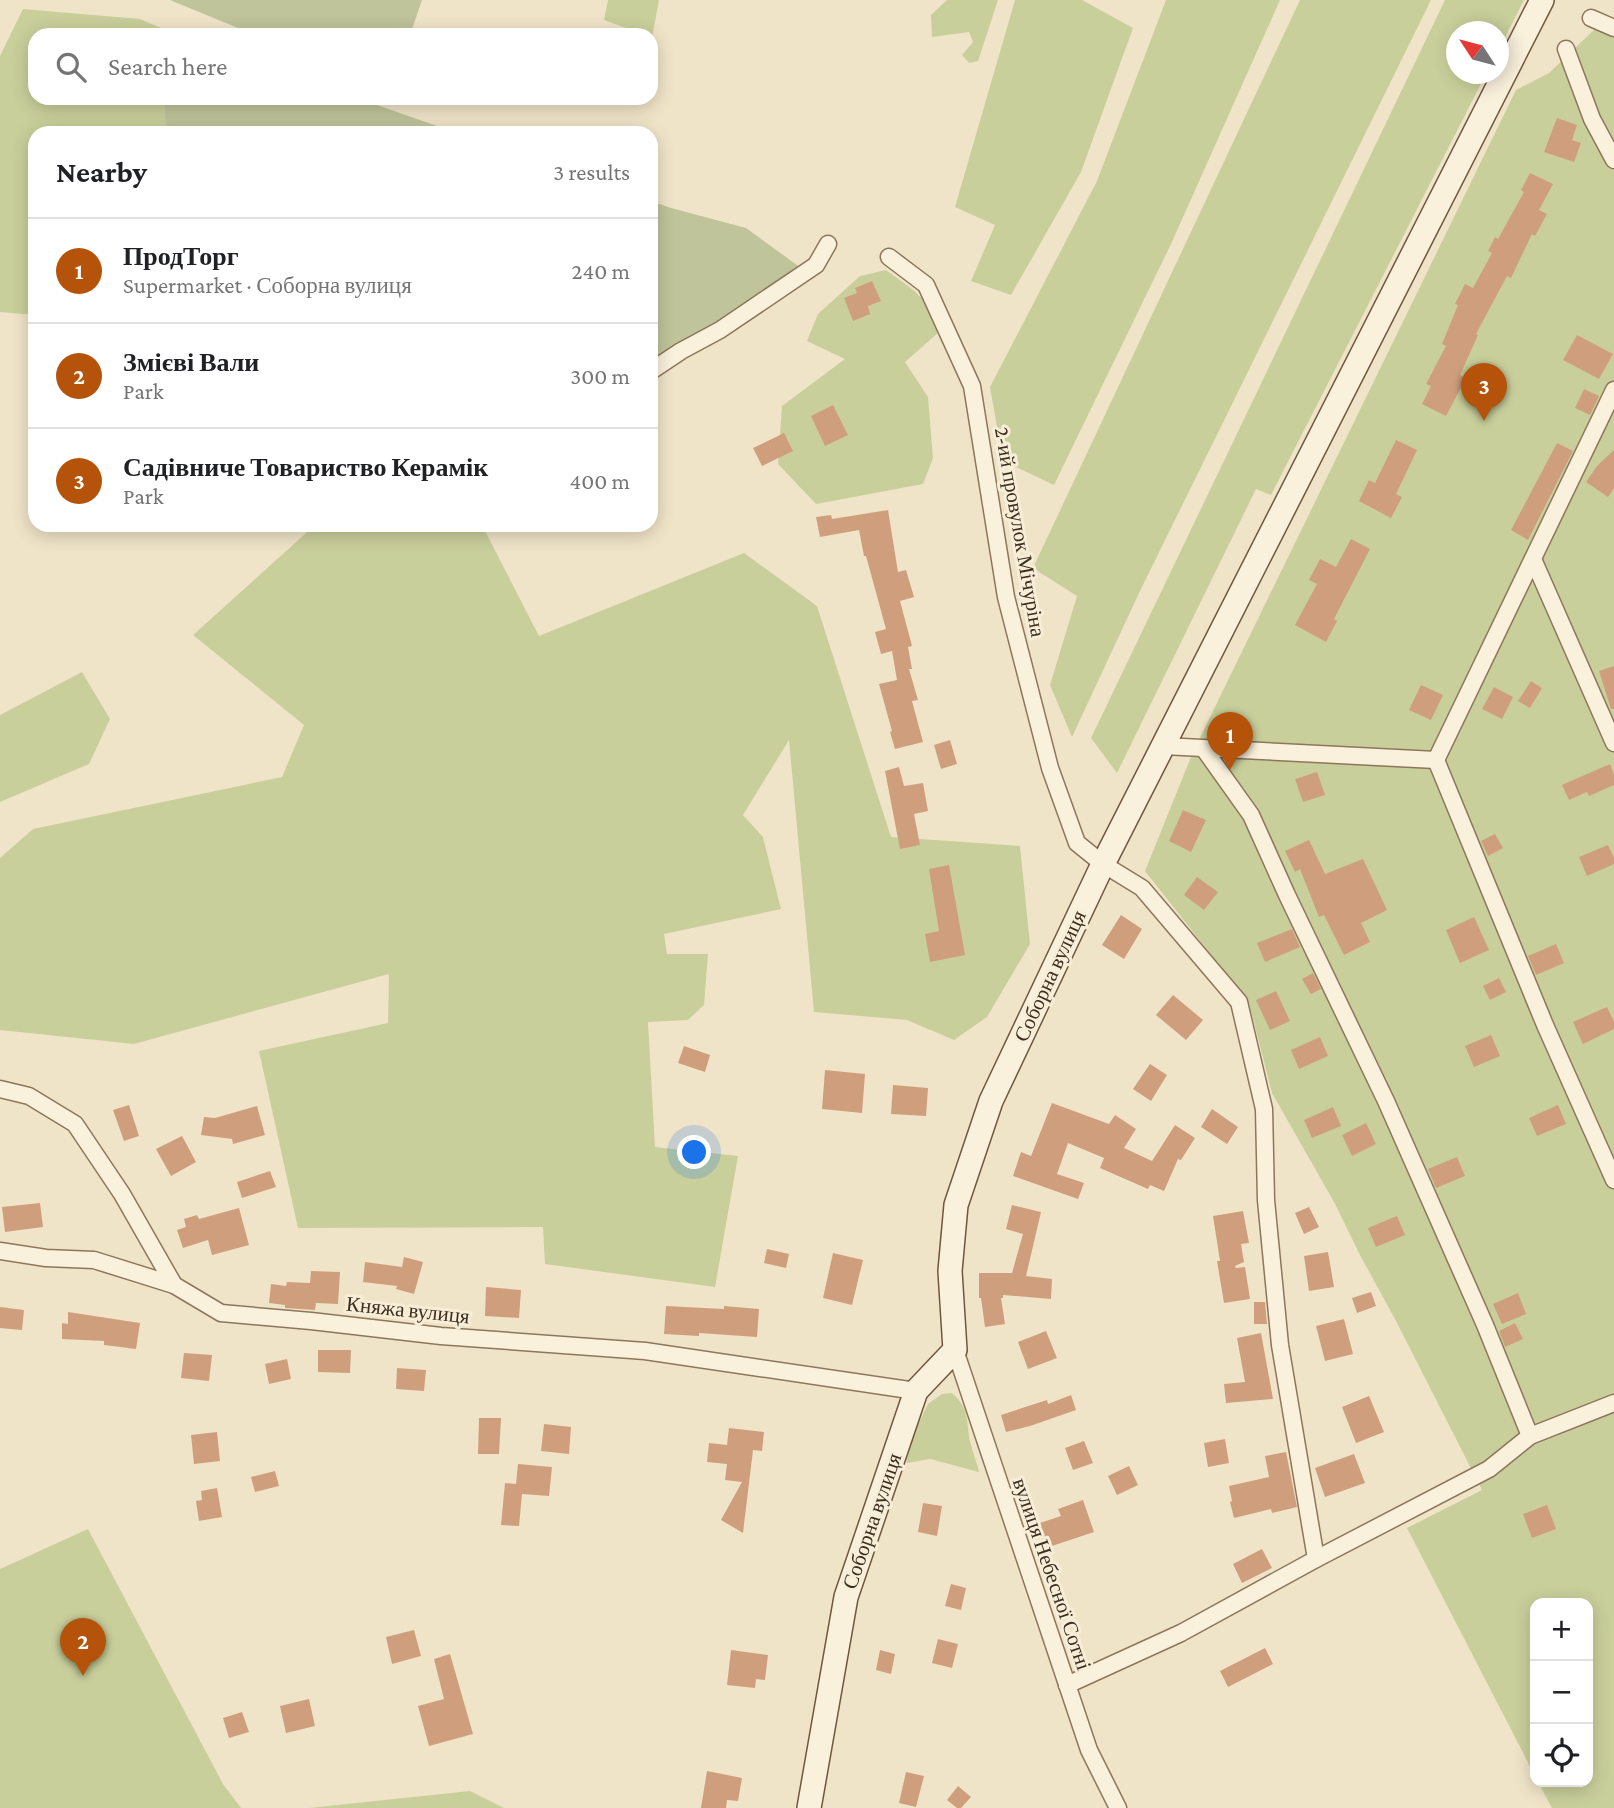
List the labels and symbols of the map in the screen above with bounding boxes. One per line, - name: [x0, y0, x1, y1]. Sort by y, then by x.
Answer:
- north arrow: [1446, 21, 1509, 84]
- pin: 3: [1461, 363, 1507, 421]
- street label: 2-ий провулок Мічуріна: [990, 425, 1050, 639]
- pin: 1: [1207, 712, 1253, 770]
- street label: Соборна вулиця: [1009, 906, 1091, 1045]
- your location: [677, 1135, 711, 1169]
- street label: Княжа вулиця: [345, 1292, 471, 1328]
- street label: Соборна вулиця: [838, 1450, 907, 1592]
- street label: вулиця Небесної Сотні: [1008, 1475, 1096, 1673]
- pin: 2: [60, 1618, 106, 1676]

